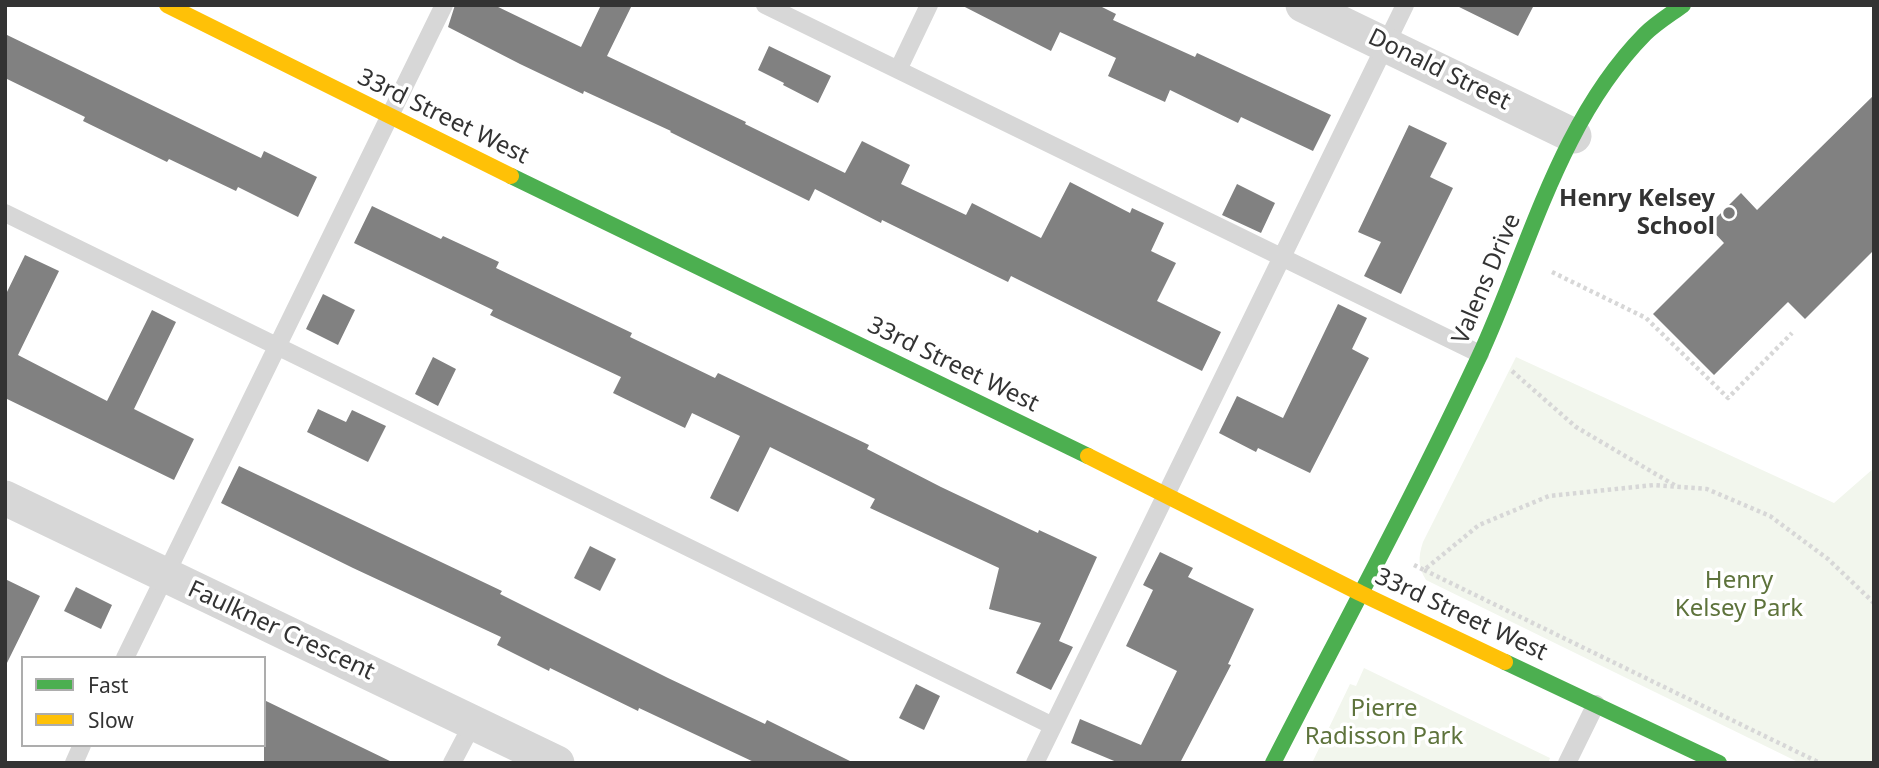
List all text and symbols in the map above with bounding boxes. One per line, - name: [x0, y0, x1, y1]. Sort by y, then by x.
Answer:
- street label: Donald Street: [1363, 23, 1515, 117]
- street label: 33rd Street West: [353, 63, 533, 171]
- place label: Henry Kelsey School: [1559, 185, 1715, 241]
- marker: Henry Kelsey School: [1721, 205, 1737, 221]
- street label: Valens Drive: [1447, 209, 1527, 349]
- street label: 33rd Street West: [863, 311, 1043, 419]
- street label: 33rd Street West: [1370, 563, 1552, 667]
- park label: Henry Kelsey Park: [1675, 567, 1803, 623]
- street label: Faulkner Crescent: [183, 575, 379, 687]
- legend: [21, 656, 266, 747]
- text: Fast: [88, 671, 128, 699]
- park label: Pierre Radisson Park: [1305, 695, 1463, 751]
- text: Slow: [88, 706, 134, 734]

